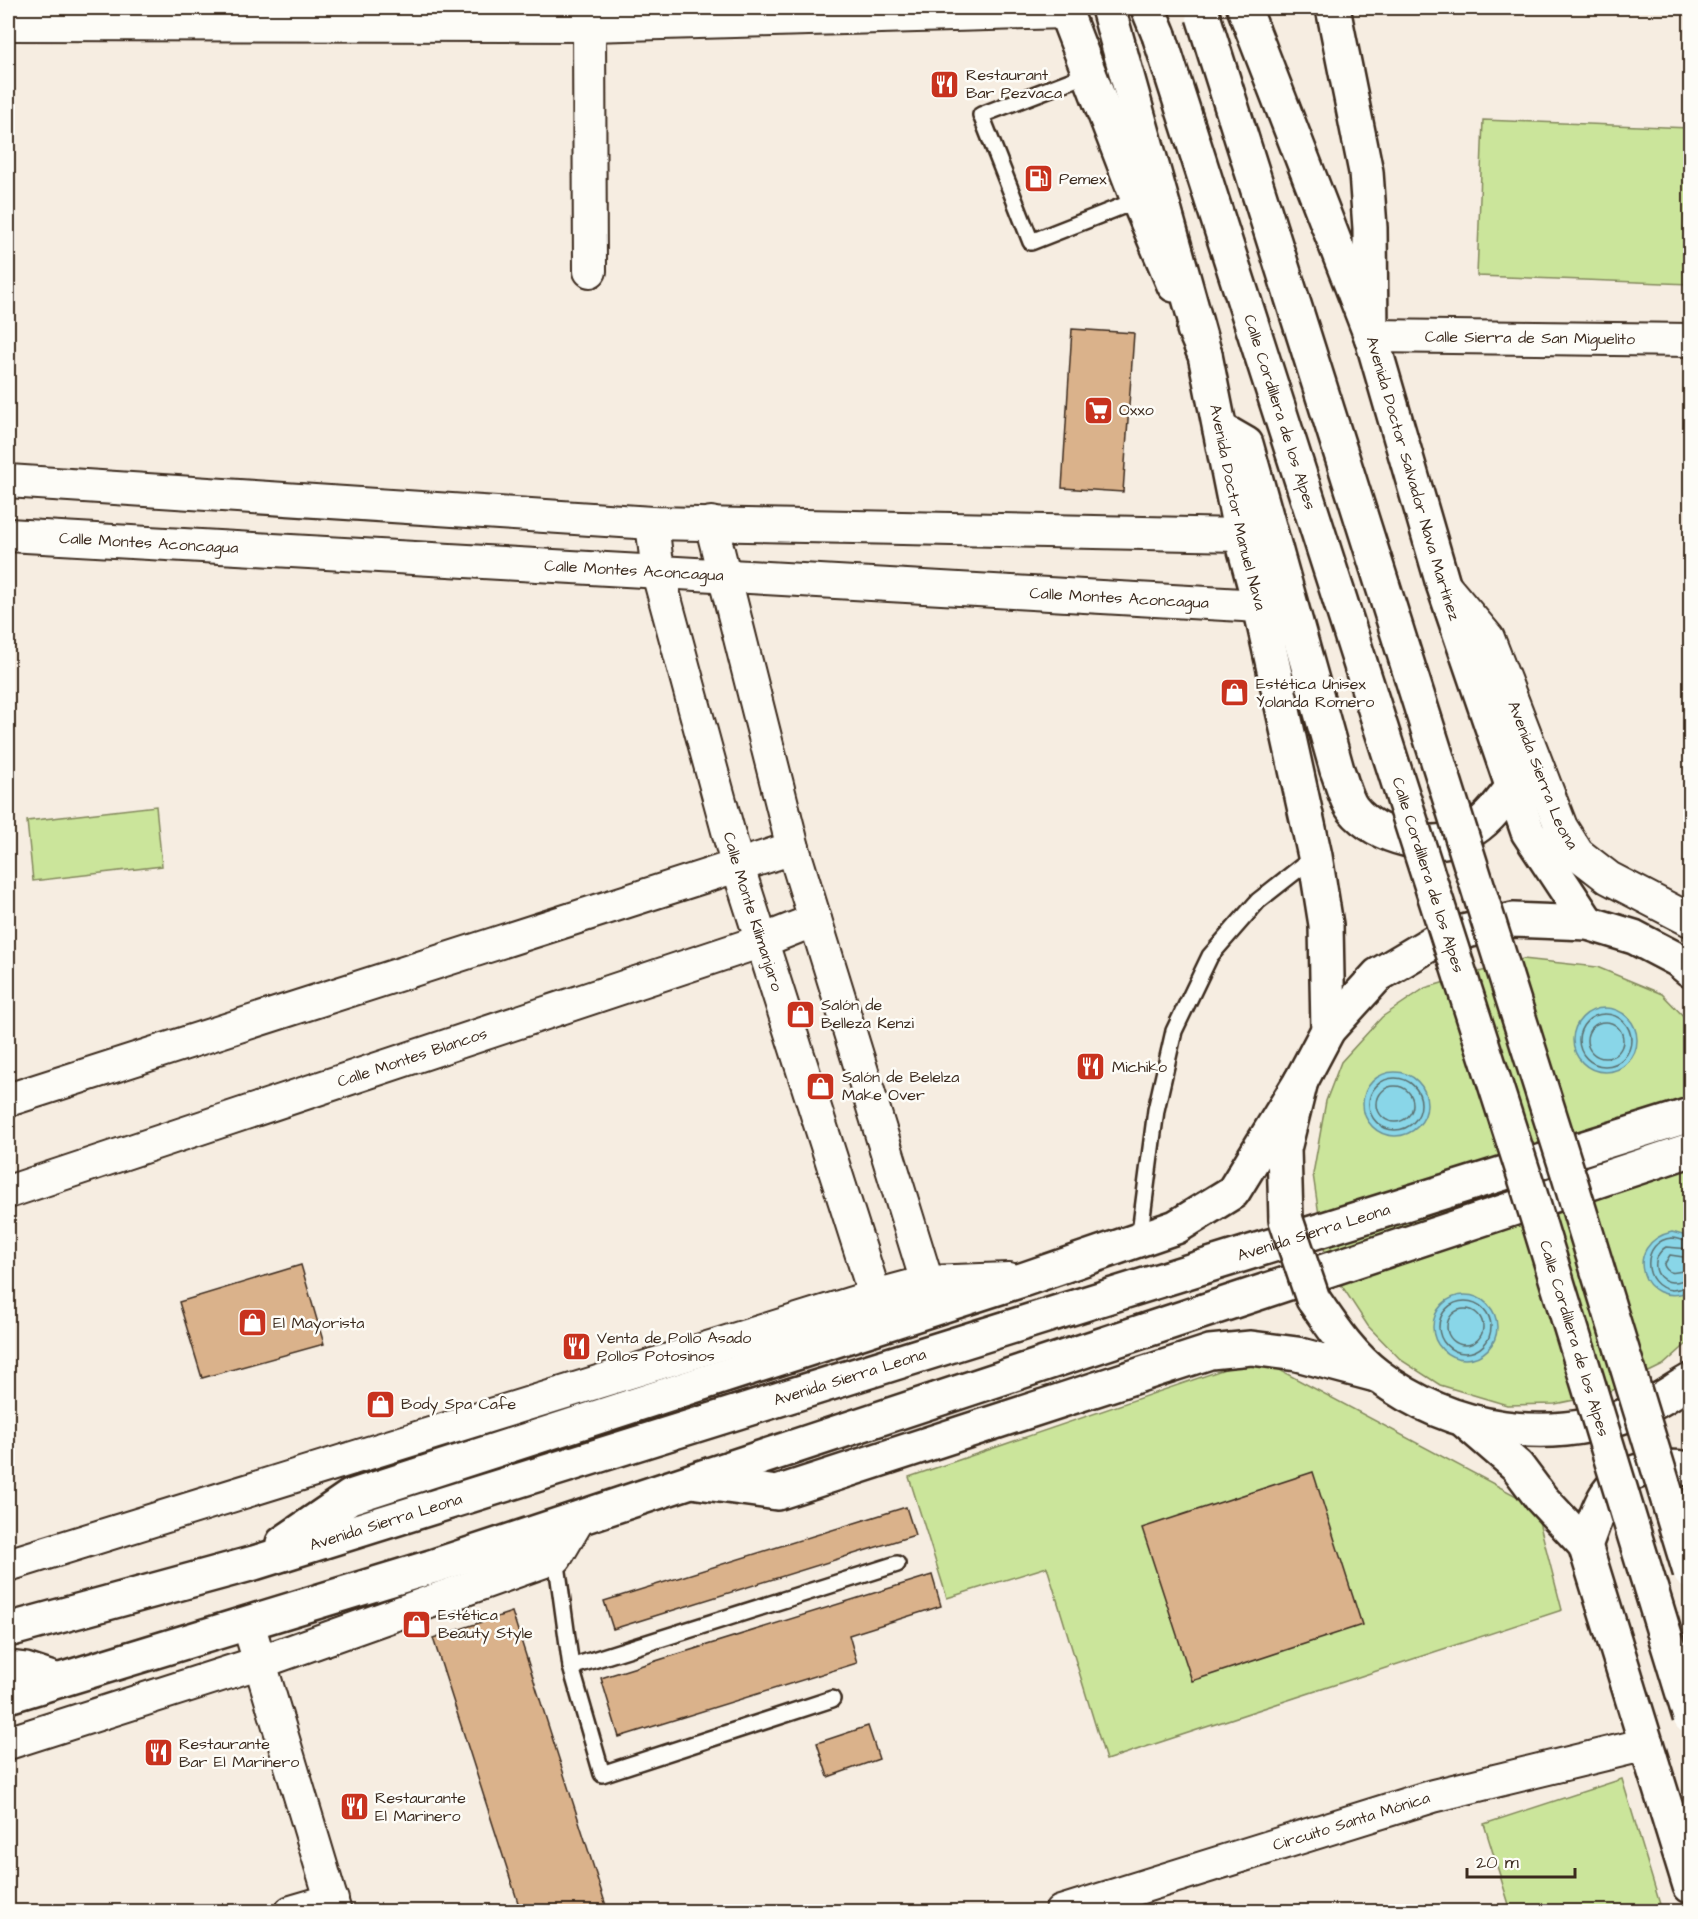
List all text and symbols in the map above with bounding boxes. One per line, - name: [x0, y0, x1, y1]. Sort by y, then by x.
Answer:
- place label: Restaurant Bar Pezvaca: [966, 64, 1062, 104]
- restaurant icon: Restaurant Bar Pezvaca: [929, 68, 961, 100]
- fuel station icon: Pemex: [1022, 163, 1054, 195]
- place label: Pemex: [1059, 168, 1107, 190]
- street label: Calle Cordillera de los Alpes: [1238, 312, 1321, 513]
- street label: Calle Sierra de San Miguelito: [1425, 326, 1635, 351]
- street label: Avenida Doctor Salvador Nava Martínez: [1361, 334, 1466, 623]
- supermarket icon: Oxxo: [1082, 394, 1114, 426]
- place label: Oxxo: [1119, 399, 1154, 421]
- street label: Avenida Doctor Manuel Nava: [1204, 402, 1272, 613]
- street label: Calle Montes Aconcagua: [59, 527, 239, 559]
- street label: Calle Montes Aconcagua: [544, 554, 724, 587]
- street label: Calle Montes Aconcagua: [1029, 582, 1209, 614]
- place label: Estética Unisex Yolanda Romero: [1256, 673, 1374, 713]
- shop icon: Estética Unisex Yolanda Romero: [1219, 677, 1251, 709]
- street label: Avenida Sierra Leona: [1502, 698, 1583, 854]
- street label: Calle Cordillera de los Alpes: [1386, 774, 1470, 975]
- street label: Calle Monte Kilimanjaro: [718, 829, 788, 994]
- place label: Salón de Belleza Kenzi: [821, 994, 914, 1034]
- shop icon: Salón de Belleza Kenzi: [784, 998, 816, 1030]
- street label: Calle Montes Blancos: [334, 1022, 490, 1093]
- restaurant icon: Michiko: [1075, 1051, 1107, 1083]
- place label: Michiko: [1112, 1056, 1167, 1078]
- place label: Salón de Belelza Make Over: [842, 1066, 959, 1106]
- shop icon: Salón de Belelza Make Over: [805, 1070, 837, 1102]
- street label: Avenida Sierra Leona: [1235, 1198, 1393, 1267]
- street label: Calle Cordillera de los Alpes: [1534, 1238, 1615, 1439]
- shop icon: El Mayorista: [236, 1307, 268, 1339]
- place label: El Mayorista: [273, 1312, 364, 1335]
- place label: Venta de Pollo Asado Pollos Potosinos: [597, 1327, 751, 1367]
- restaurant icon: Venta de Pollo Asado Pollos Potosinos: [560, 1331, 592, 1363]
- street label: Avenida Sierra Leona: [771, 1343, 929, 1411]
- shop icon: Body Spa Cafe: [364, 1388, 396, 1420]
- place label: Body Spa Cafe: [401, 1393, 516, 1416]
- street label: Avenida Sierra Leona: [307, 1488, 465, 1556]
- place label: Estética Beauty Style: [438, 1604, 533, 1645]
- shop icon: Estética Beauty Style: [401, 1608, 433, 1640]
- place label: Restaurante Bar El Marinero: [179, 1733, 299, 1773]
- restaurant icon: Restaurante Bar El Marinero: [142, 1737, 174, 1769]
- place label: Restaurante El Marinero: [375, 1787, 466, 1827]
- street label: Circuito Santa Mónica: [1270, 1787, 1433, 1856]
- restaurant icon: Restaurante El Marinero: [338, 1791, 370, 1823]
- scale bar: [1467, 1841, 1575, 1879]
- text: 20 m: [1476, 1850, 1519, 1875]

